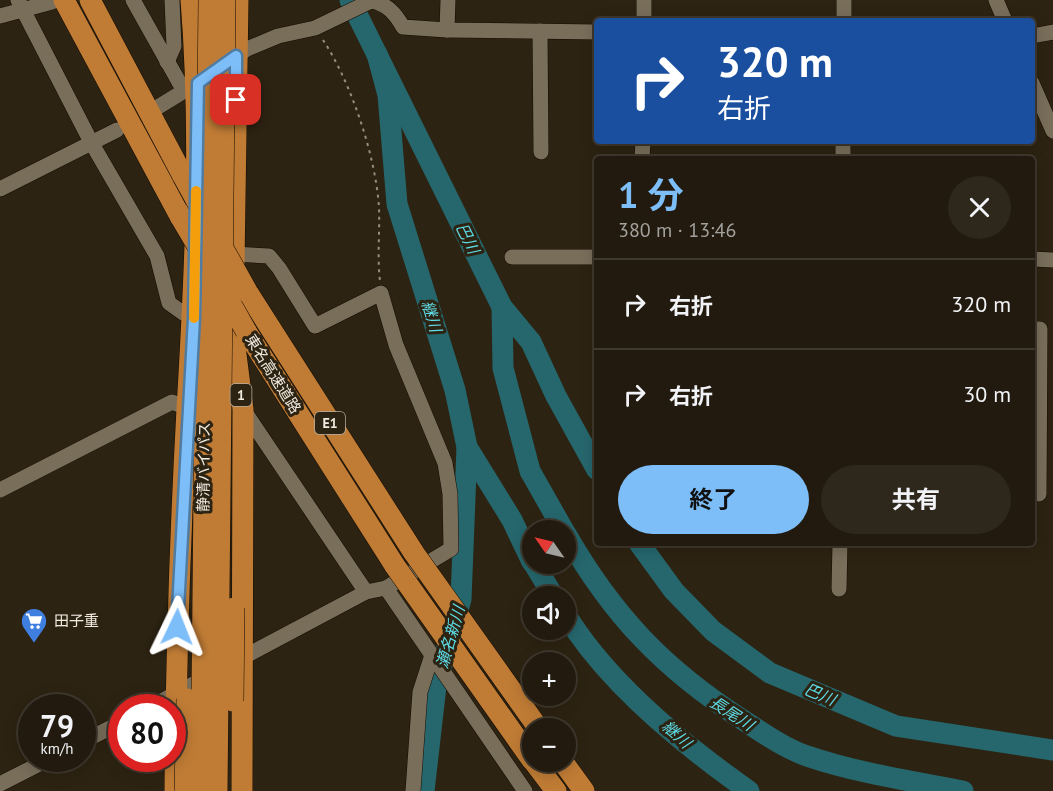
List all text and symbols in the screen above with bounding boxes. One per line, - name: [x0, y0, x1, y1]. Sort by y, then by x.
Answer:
- text: 320 m: [717, 34, 833, 89]
- icon: right: [618, 42, 696, 120]
- pin: [210, 74, 261, 125]
- icon: arrive: [219, 83, 252, 116]
- text: 右折: [717, 91, 771, 125]
- text: 1 分: [618, 171, 684, 218]
- button: close: [948, 176, 1011, 239]
- text: 380 m · 13:46: [618, 217, 736, 243]
- water label: 巴川: [452, 219, 485, 259]
- icon: right: [618, 288, 651, 321]
- text: 320 m: [951, 290, 1011, 318]
- text: 右折: [669, 292, 713, 320]
- water label: 継川: [418, 298, 447, 336]
- street label: 東名高速道路: [242, 331, 305, 417]
- icon: right: [618, 378, 651, 411]
- text: 30 m: [963, 380, 1011, 408]
- text: 右折: [669, 382, 713, 410]
- road number: 1: [230, 384, 252, 406]
- road number: E1: [315, 412, 345, 434]
- street label: 静清バイパス: [193, 422, 214, 512]
- button: 終了: [618, 465, 809, 534]
- button: 共有: [821, 465, 1011, 534]
- north arrow: [522, 520, 576, 574]
- map controls: [522, 520, 576, 772]
- button: sound: [522, 586, 576, 640]
- position arrow: [145, 595, 209, 659]
- water label: 瀬名新川: [432, 602, 469, 671]
- supermarket icon: 田子重: [19, 606, 49, 644]
- place label: 田子重: [54, 611, 99, 630]
- button: +: [522, 652, 576, 706]
- water label: 巴川: [801, 679, 840, 710]
- water label: 長尾川: [706, 692, 759, 736]
- speed limit sign: 80: [108, 694, 186, 772]
- text: 79: [40, 706, 74, 745]
- water label: 継川: [658, 716, 697, 753]
- button: −: [522, 718, 576, 772]
- text: km/h: [41, 739, 73, 758]

